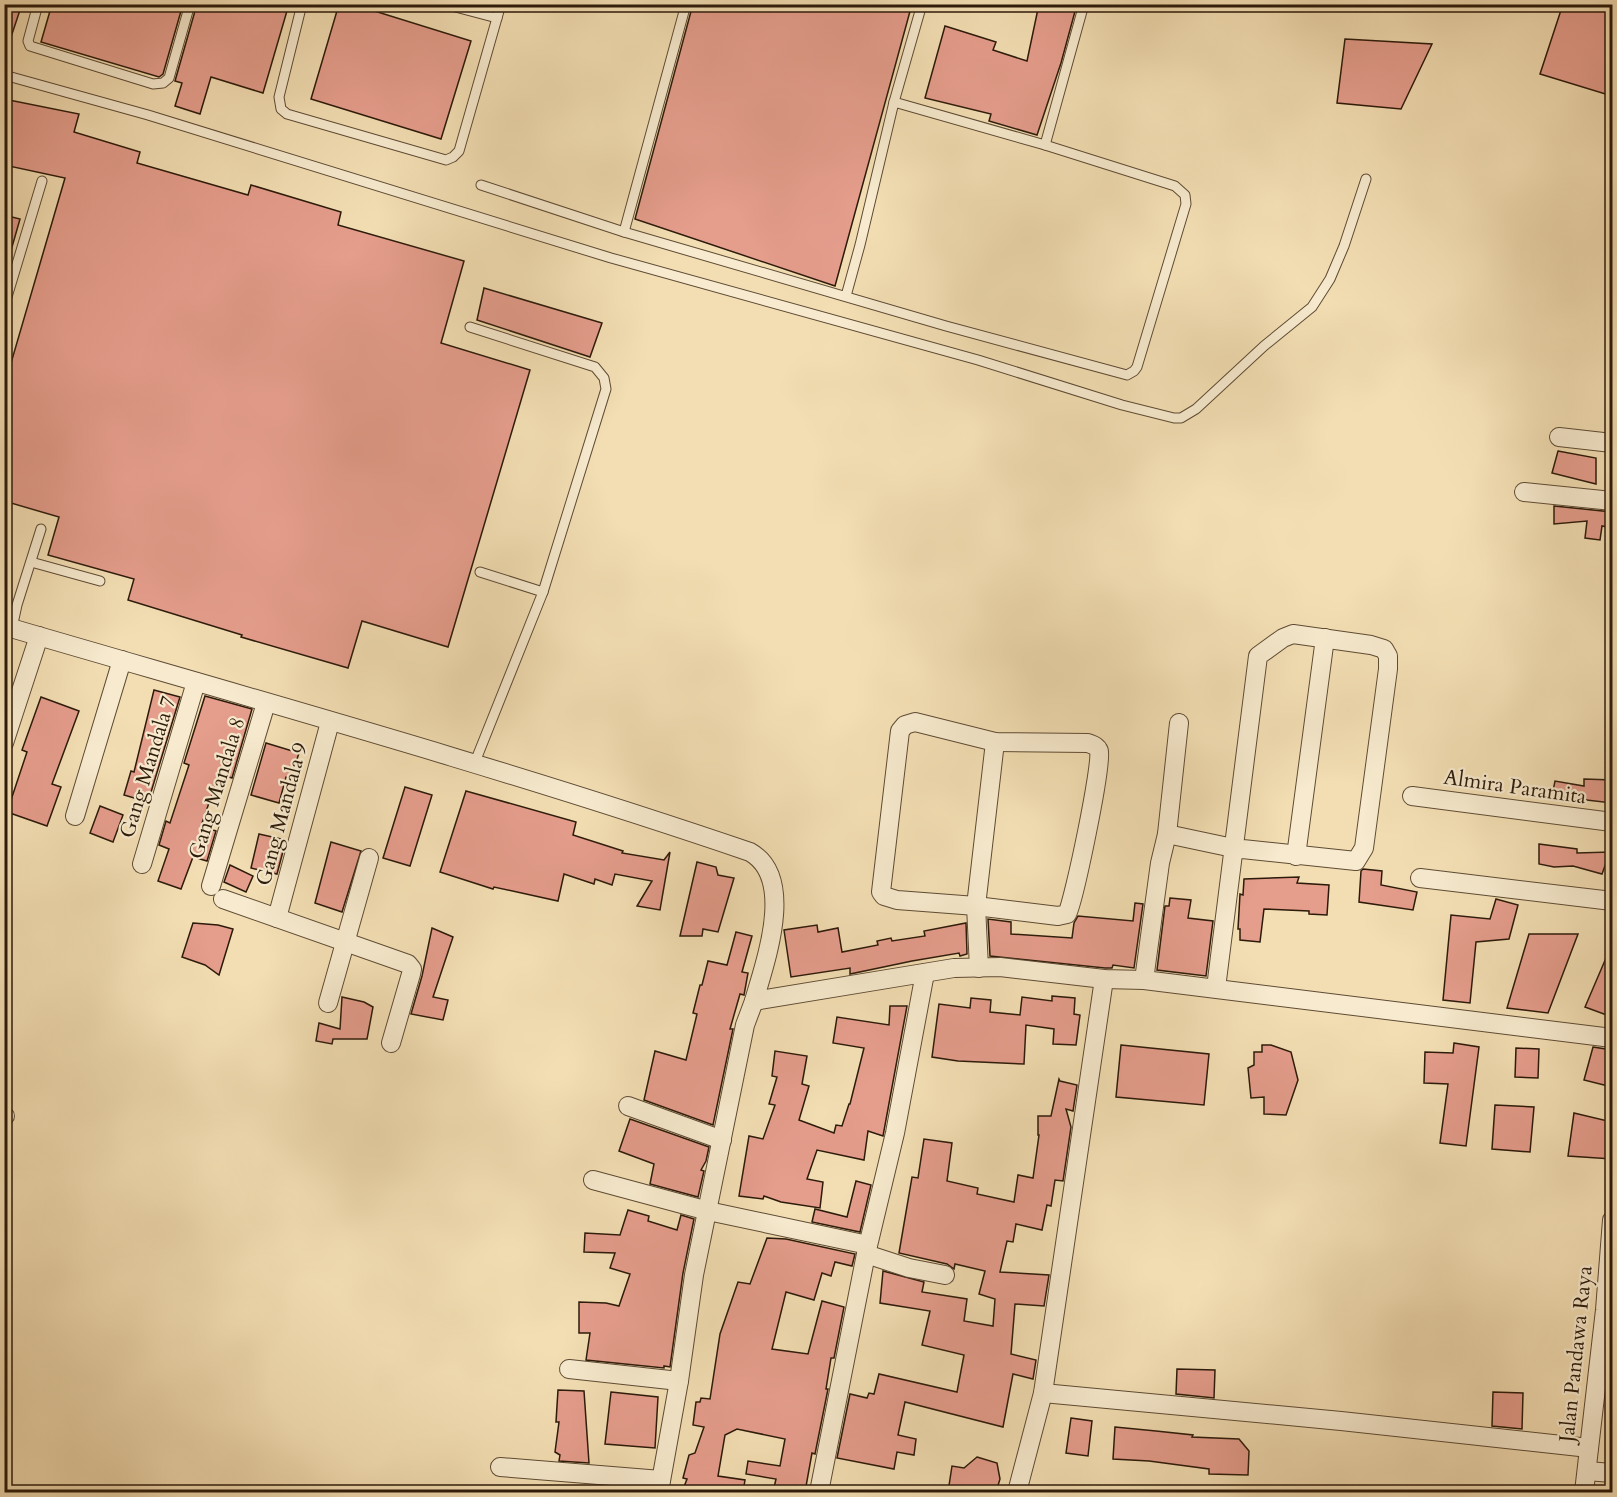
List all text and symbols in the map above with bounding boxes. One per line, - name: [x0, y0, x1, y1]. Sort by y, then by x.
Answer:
- street label: Gang Mandala 7: [113, 692, 183, 841]
- street label: Gang Mandala 8: [182, 714, 252, 862]
- street label: Gang Mandala 9: [249, 739, 315, 889]
- street label: Almira Paramita: [1442, 763, 1588, 811]
- street label: Jalan Pandawa Raya: [1552, 1264, 1600, 1447]

